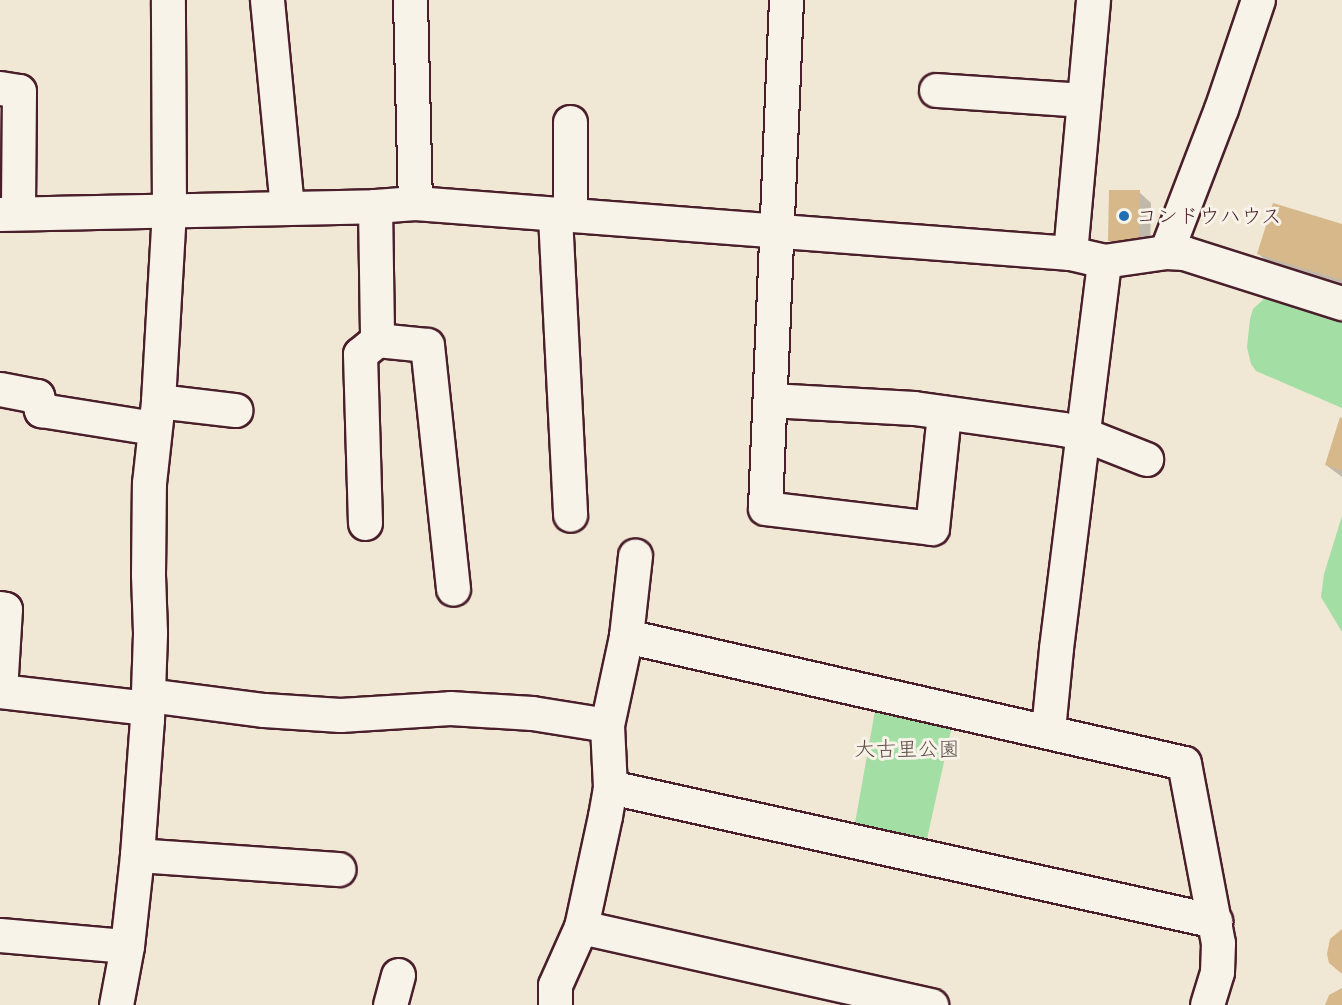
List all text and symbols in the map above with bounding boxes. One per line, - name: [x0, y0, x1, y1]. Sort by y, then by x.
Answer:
- place label: コンドウハウス: [1136, 203, 1283, 229]
- marker: コンドウハウス: [1117, 209, 1131, 223]
- park label: 大古里公園: [855, 736, 959, 762]

